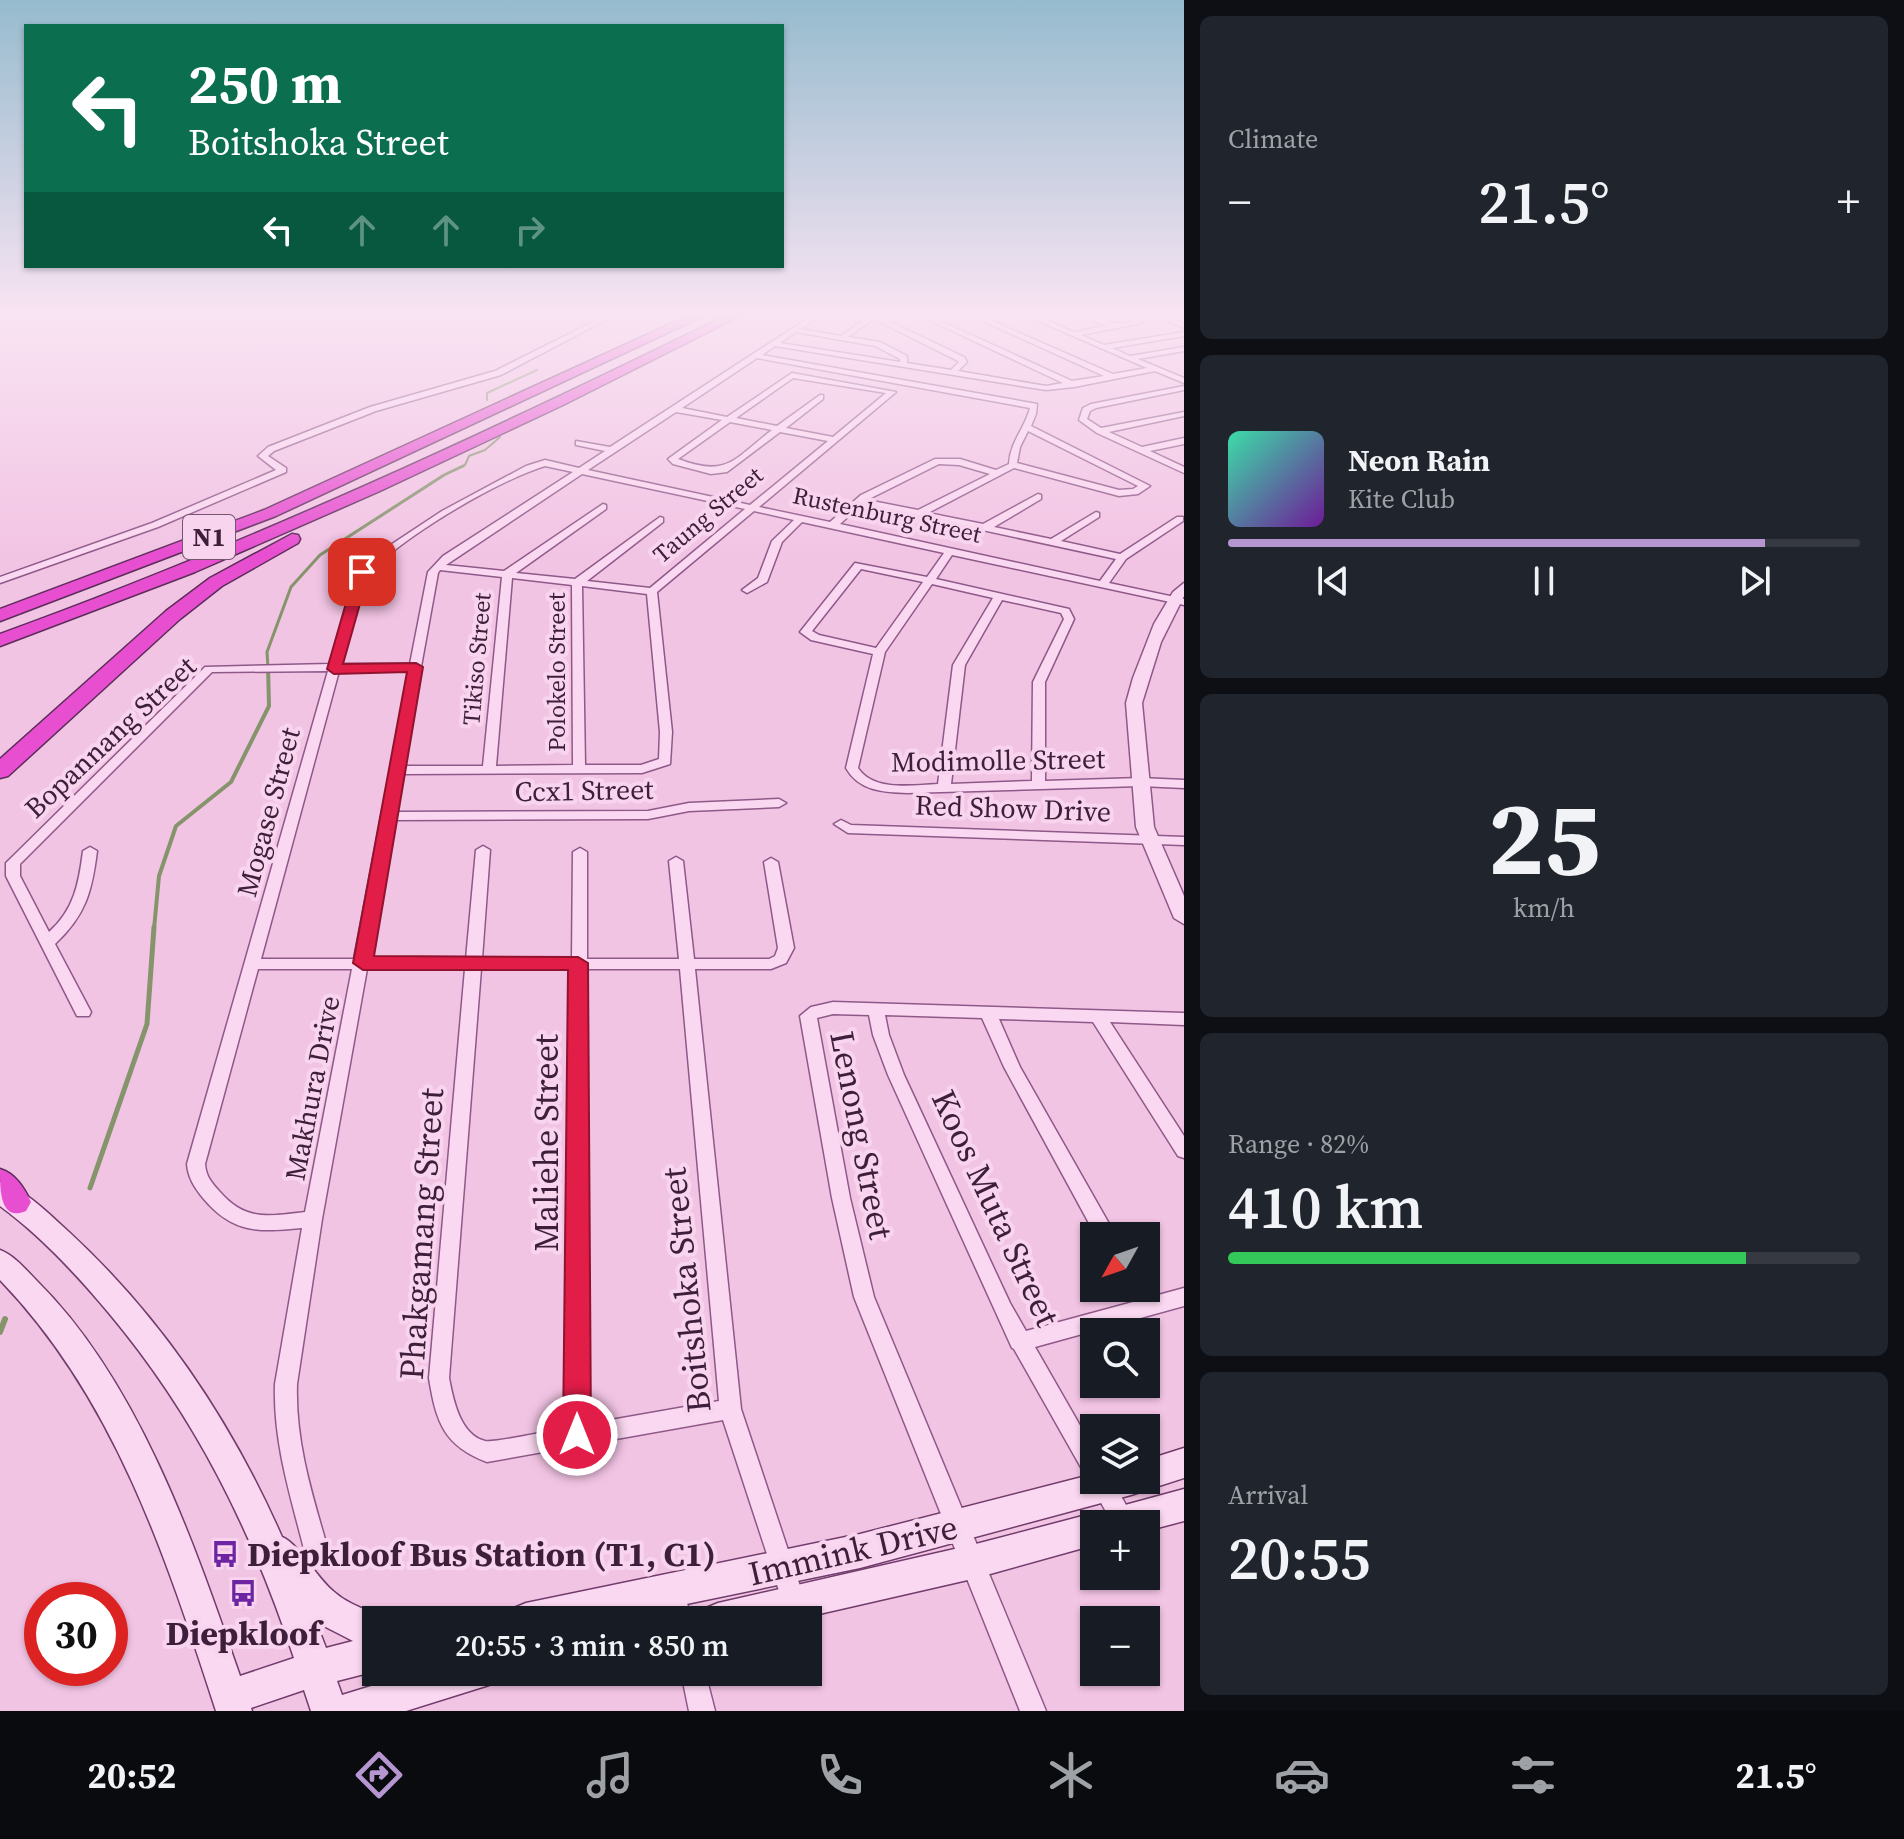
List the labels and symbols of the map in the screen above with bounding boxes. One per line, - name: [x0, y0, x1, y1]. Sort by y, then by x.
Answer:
- street label: Taung Street: [646, 459, 770, 570]
- street label: Rustenburg Street: [790, 478, 985, 551]
- road number: N1: [183, 515, 235, 559]
- pin: [328, 538, 396, 606]
- street label: Tikiso Street: [454, 591, 499, 727]
- street label: Polokelo Street: [540, 592, 573, 752]
- street label: Bopannang Street: [16, 647, 205, 826]
- street label: Mogase Street: [227, 722, 309, 901]
- street label: Modimolle Street: [890, 739, 1106, 781]
- street label: Ccx1 Street: [514, 770, 655, 810]
- street label: Red Show Drive: [914, 786, 1112, 830]
- street label: Makhura Drive: [275, 993, 349, 1183]
- street label: Lenong Street: [819, 1027, 905, 1243]
- street label: Maliehe Street: [523, 1034, 569, 1252]
- street label: Koos Muta Street: [921, 1082, 1071, 1334]
- street label: Phakgamang Street: [388, 1087, 454, 1381]
- street label: Boitshoka Street: [650, 1165, 722, 1415]
- north arrow: [1080, 1222, 1160, 1302]
- position arrow: [535, 1393, 619, 1477]
- street label: Immink Drive: [744, 1504, 962, 1596]
- place label: Diepkloof Bus Station (T1, C1): [247, 1531, 716, 1577]
- bus stop icon: Diepkloof Bus Station (T1, C1): [210, 1539, 240, 1569]
- bus stop icon: Diepkloof: [228, 1578, 258, 1608]
- speed limit sign: 30: [24, 1582, 128, 1686]
- place label: Diepkloof: [165, 1610, 324, 1656]

